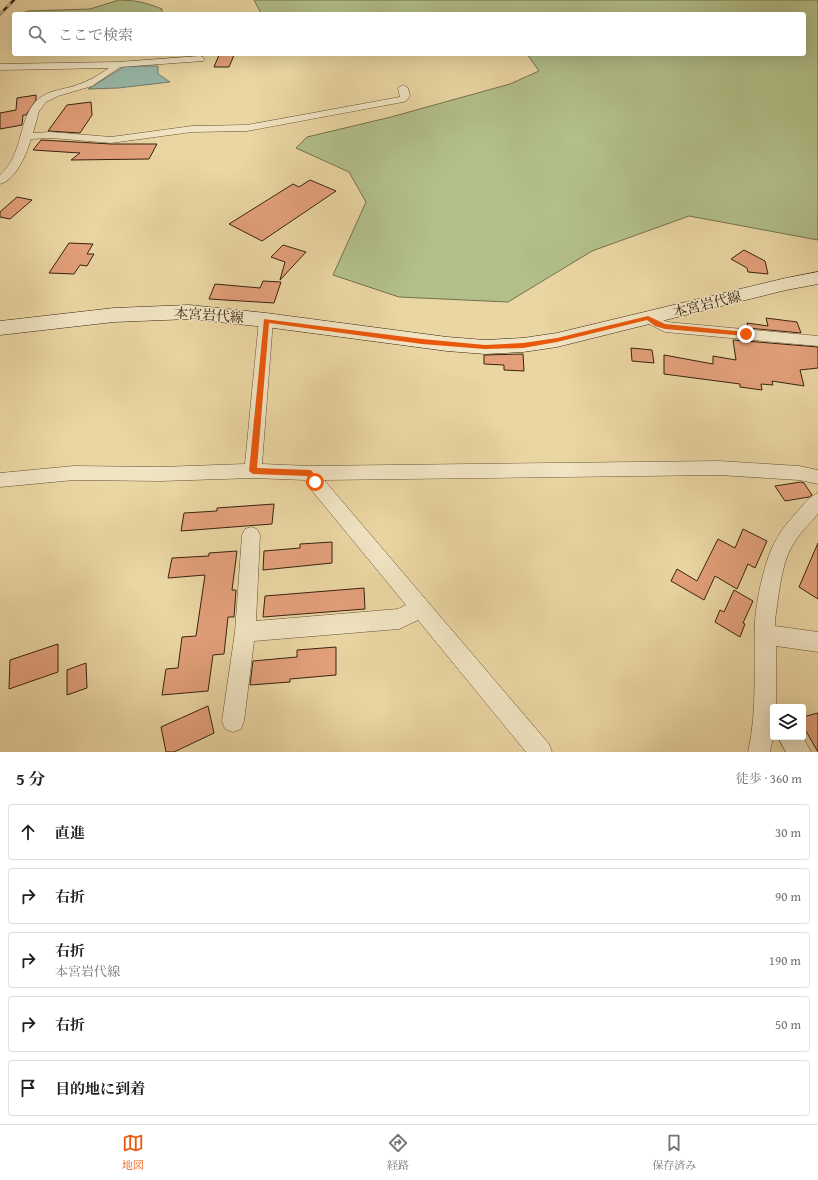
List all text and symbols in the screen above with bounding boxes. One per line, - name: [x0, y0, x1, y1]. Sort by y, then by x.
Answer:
- search box: [12, 12, 806, 56]
- icon: search: [26, 23, 48, 45]
- text: ここで検索: [58, 24, 133, 45]
- street label: 本宮岩代線: [671, 286, 743, 322]
- street label: 本宮岩代線: [173, 303, 245, 327]
- route end: [737, 325, 755, 343]
- route start: [306, 473, 324, 491]
- map controls: [770, 704, 806, 740]
- button: layers: [770, 704, 806, 740]
- text: 5 分: [16, 766, 46, 791]
- text: 徒歩 · 360 m: [736, 769, 802, 788]
- icon: ahead: [17, 821, 39, 843]
- text: 直進: [55, 822, 85, 843]
- text: 30 m: [775, 823, 801, 842]
- icon: right: [17, 885, 39, 907]
- text: 右折: [55, 886, 85, 907]
- text: 90 m: [775, 887, 801, 906]
- text: 右折: [55, 940, 85, 961]
- icon: right: [17, 949, 39, 971]
- text: 190 m: [769, 951, 801, 970]
- text: 本宮岩代線: [55, 962, 120, 981]
- icon: right: [17, 1013, 39, 1035]
- text: 右折: [55, 1014, 85, 1035]
- text: 50 m: [775, 1015, 801, 1034]
- icon: arrive: [17, 1077, 39, 1099]
- text: 目的地に到着: [55, 1078, 145, 1099]
- tab: 地図: [122, 1132, 144, 1173]
- tab: 経路: [387, 1132, 409, 1173]
- tab: 保存済み: [652, 1132, 696, 1173]

